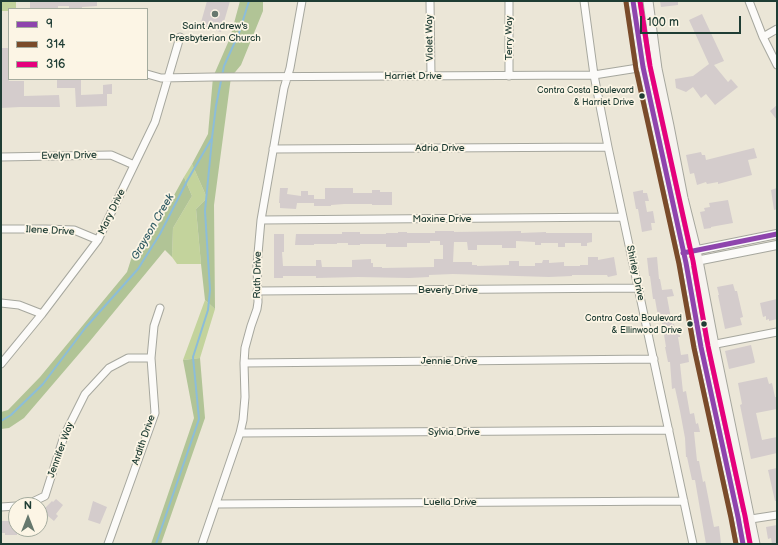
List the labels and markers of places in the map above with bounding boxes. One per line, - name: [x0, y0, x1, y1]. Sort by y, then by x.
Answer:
- marker: Saint Andrew's Presbyterian Church: [210, 9, 220, 19]
- place label: Saint Andrew's Presbyterian Church: [169, 20, 261, 44]
- place label: Contra Costa Boulevard & Harriet Drive: [537, 86, 634, 107]
- marker: Contra Costa Boulevard & Harriet Drive: [637, 91, 647, 101]
- place label: Contra Costa Boulevard & Ellinwood Drive: [585, 314, 682, 335]
- marker: Contra Costa Boulevard & Ellinwood Drive: [685, 319, 695, 329]
- unlabelled marker: [699, 319, 709, 329]

